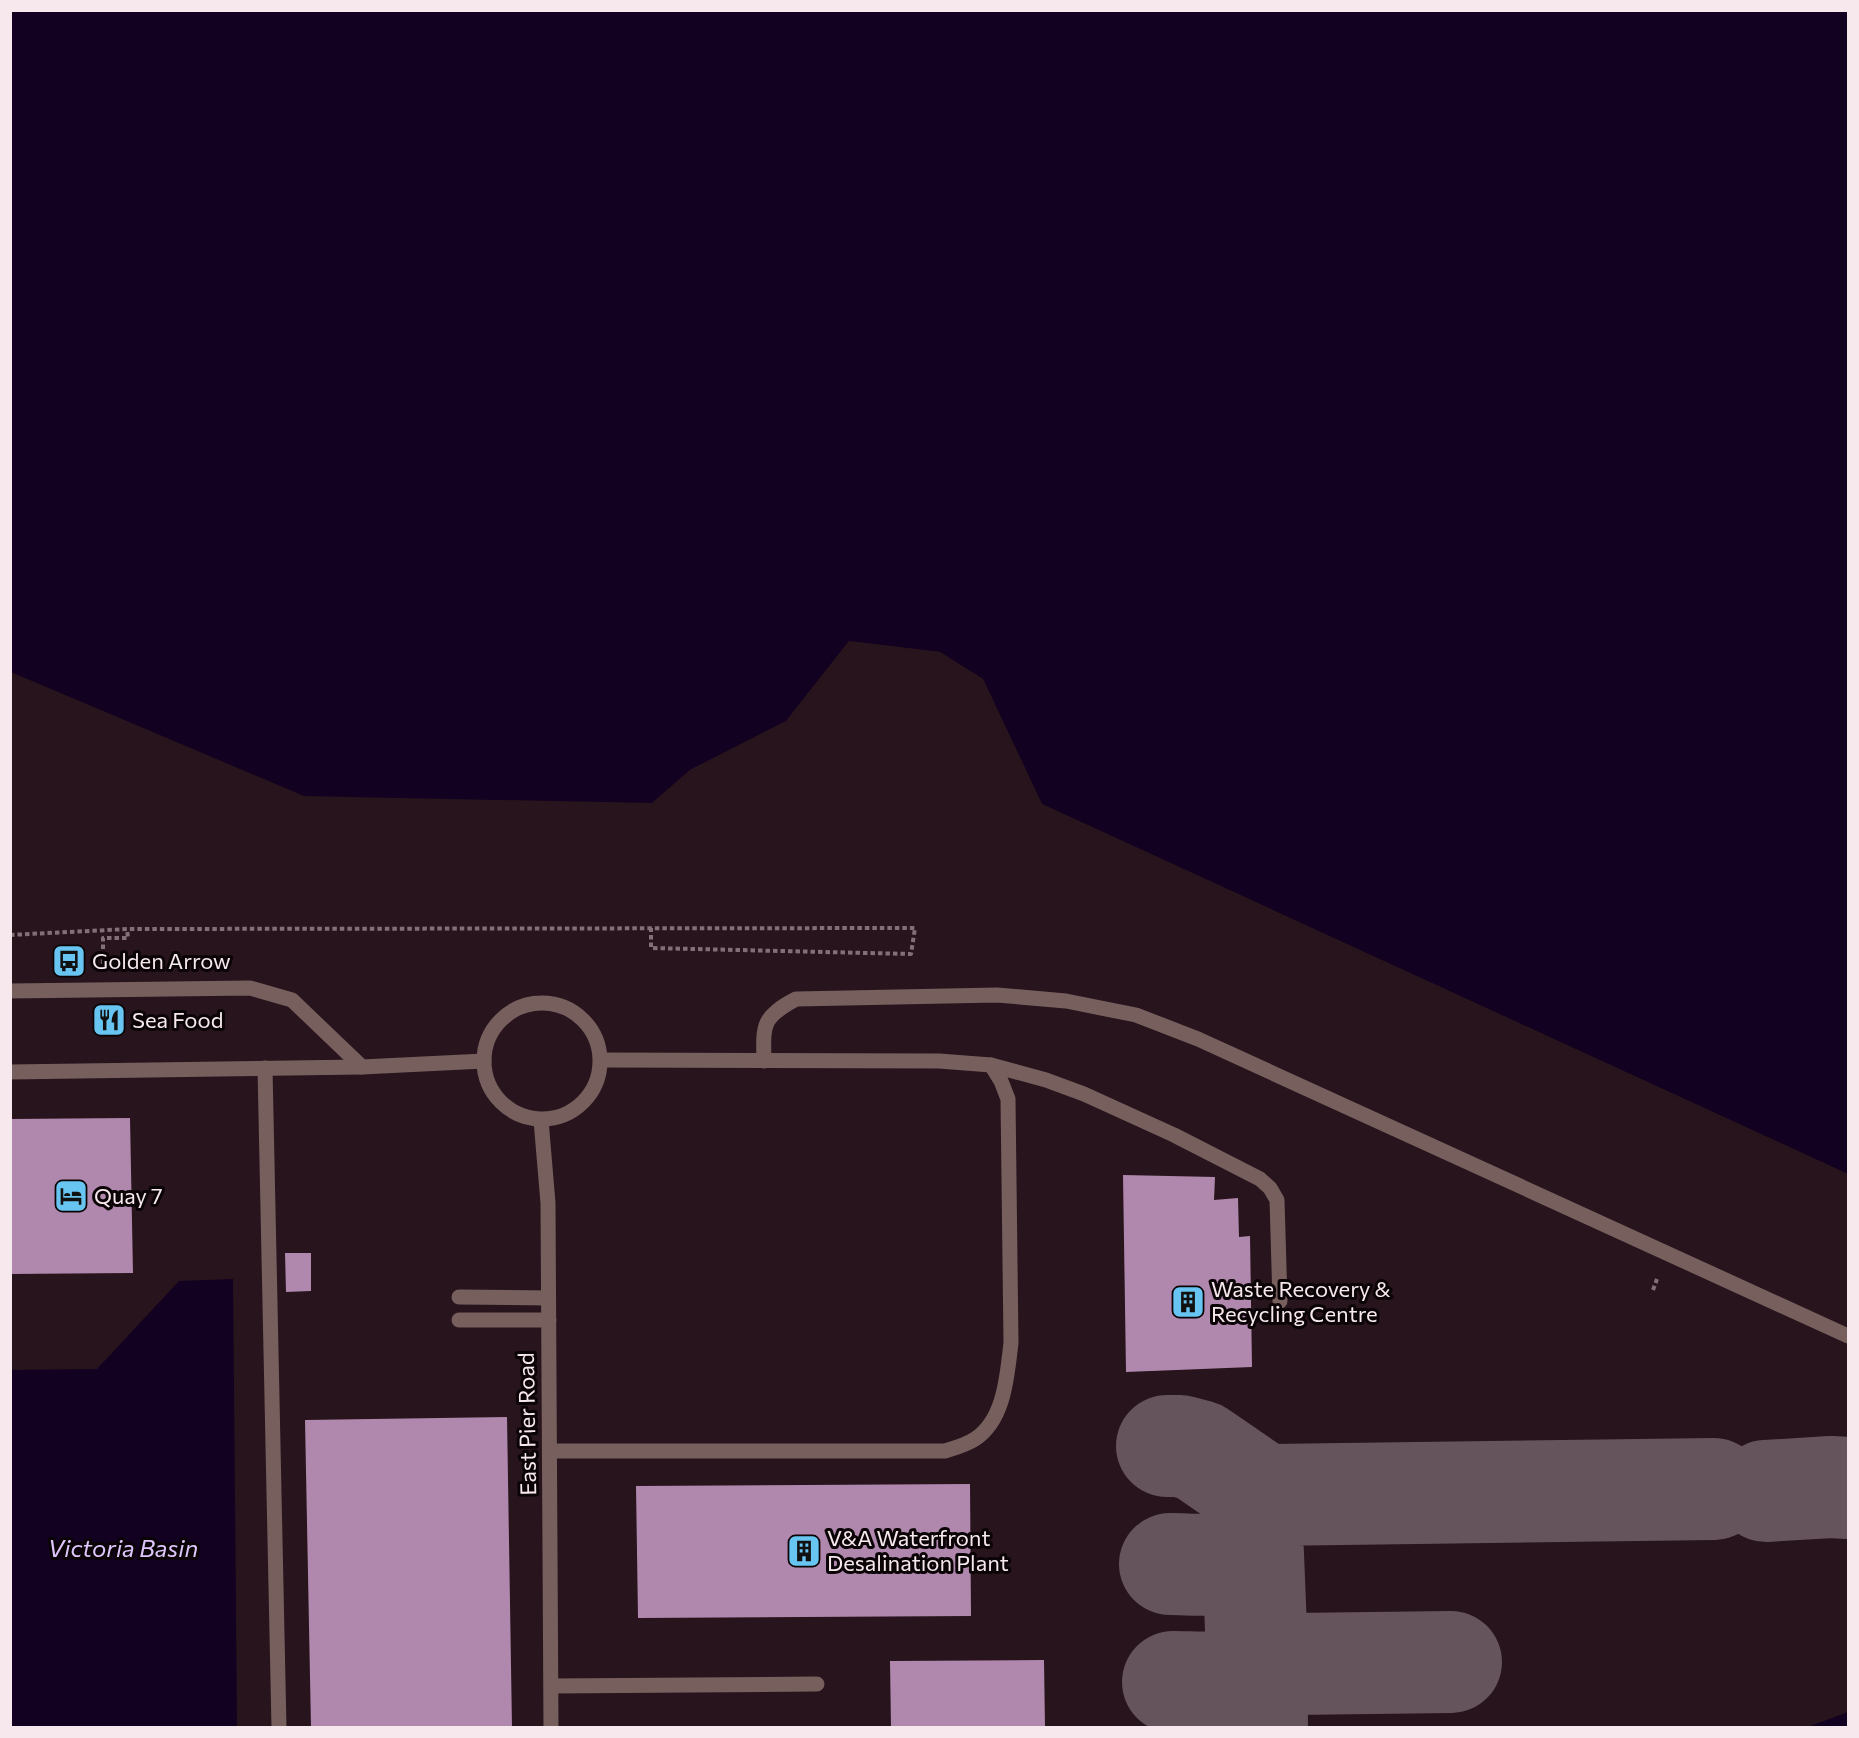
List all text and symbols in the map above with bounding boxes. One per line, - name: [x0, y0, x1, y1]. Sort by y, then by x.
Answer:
- bus stop icon: Golden Arrow: [51, 943, 87, 979]
- place label: Golden Arrow: [92, 947, 231, 974]
- restaurant icon: Sea Food: [91, 1002, 127, 1038]
- place label: Sea Food: [132, 1006, 223, 1033]
- hotel icon: Quay 7: [53, 1178, 89, 1214]
- place label: Quay 7: [94, 1182, 163, 1209]
- place label: Waste Recovery & Recycling Centre: [1211, 1275, 1391, 1327]
- building icon: Waste Recovery & Recycling Centre: [1170, 1284, 1206, 1320]
- street label: East Pier Road: [512, 1352, 541, 1496]
- place label: V&A Waterfront Desalination Plant: [827, 1524, 1009, 1576]
- water label: Victoria Basin: [48, 1533, 198, 1562]
- building icon: V&A Waterfront Desalination Plant: [786, 1533, 822, 1569]

